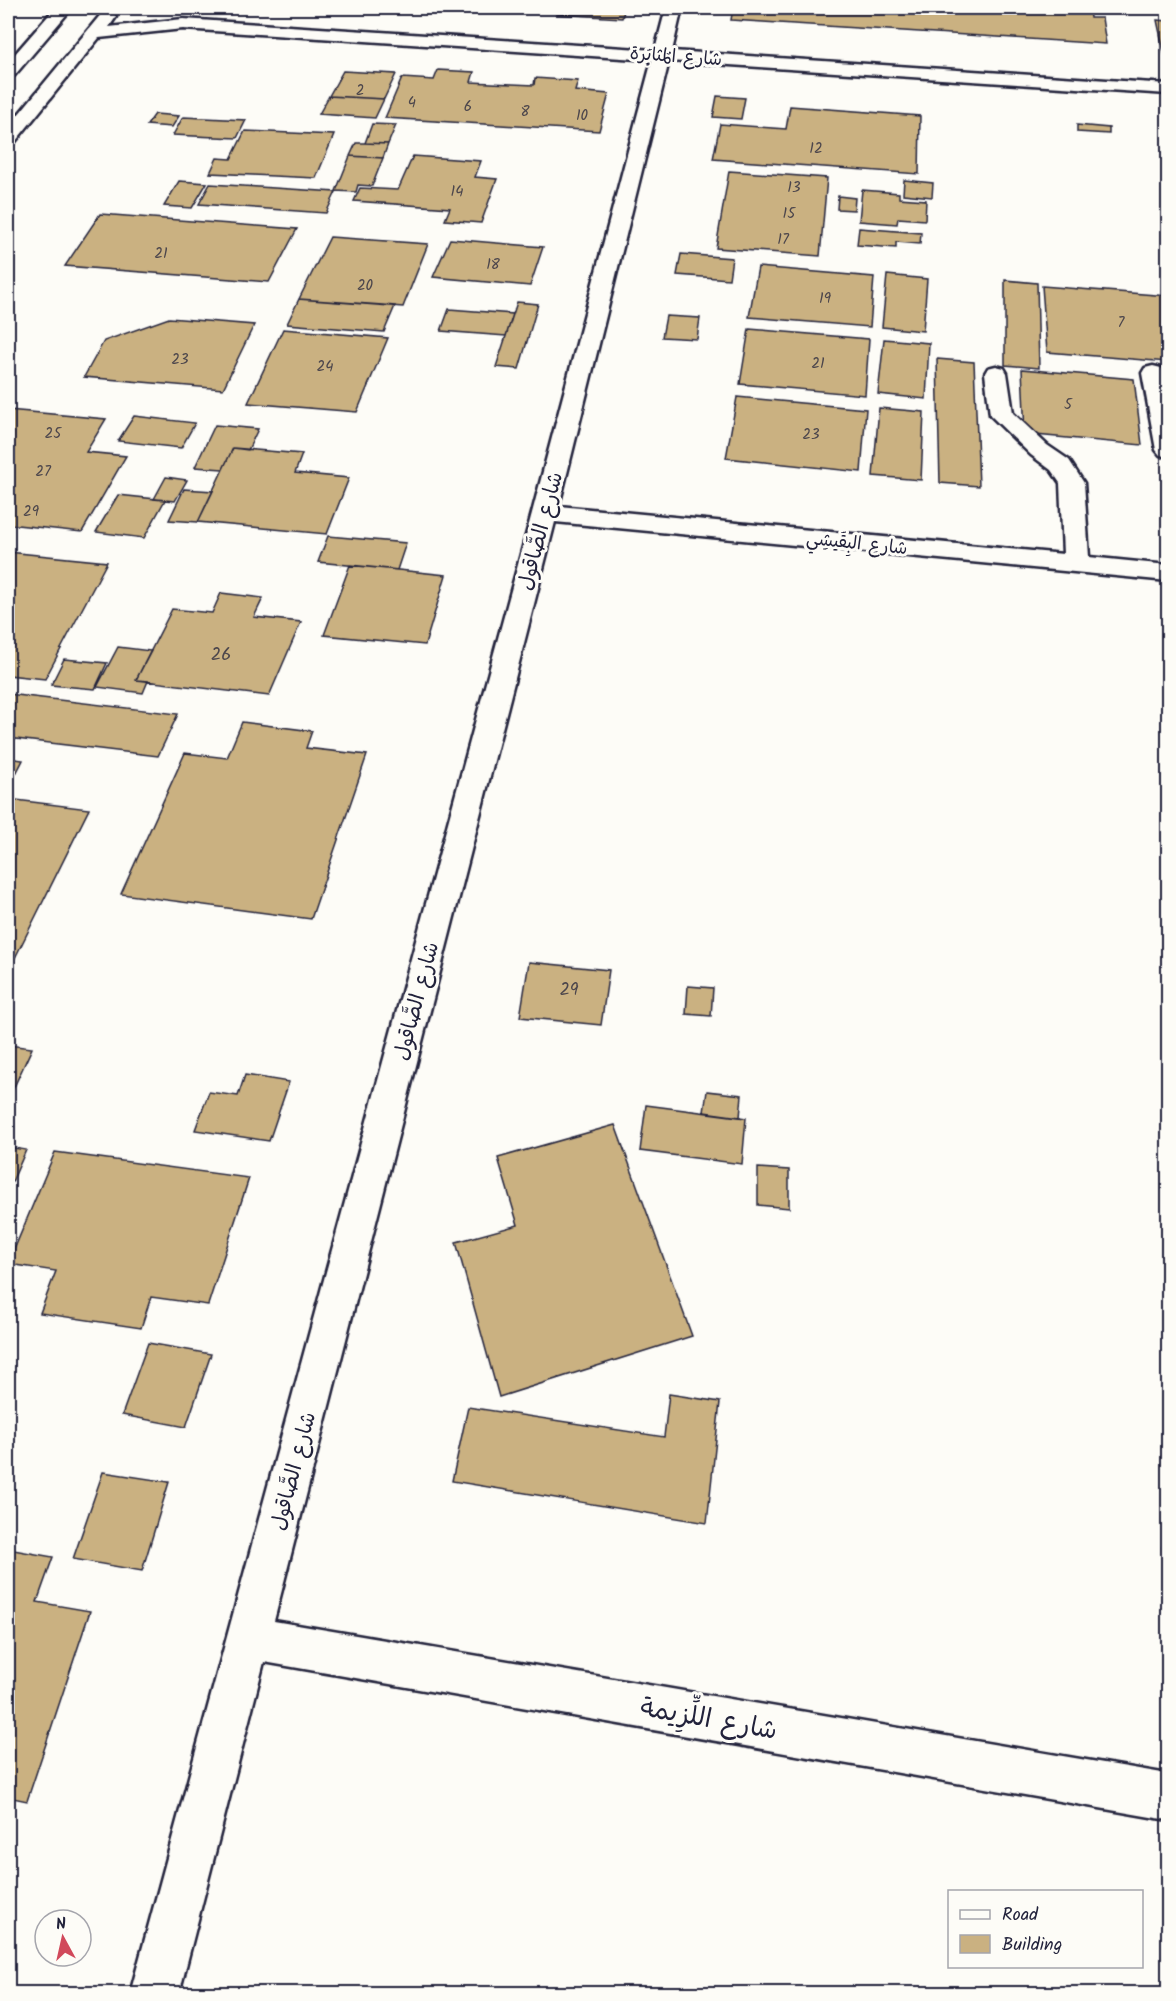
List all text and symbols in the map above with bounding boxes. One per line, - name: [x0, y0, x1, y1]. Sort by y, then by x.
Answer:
- street label: شارع المُثابَرة: [629, 40, 723, 75]
- house number: 2: [356, 79, 364, 103]
- house number: 4: [408, 91, 416, 115]
- house number: 6: [464, 95, 472, 119]
- house number: 8: [520, 100, 530, 124]
- house number: 10: [576, 104, 589, 128]
- house number: 12: [809, 137, 823, 161]
- house number: 13: [787, 176, 801, 200]
- house number: 14: [451, 180, 463, 204]
- house number: 15: [783, 202, 796, 226]
- house number: 17: [777, 228, 790, 252]
- house number: 21: [154, 242, 168, 266]
- house number: 18: [486, 253, 501, 277]
- house number: 20: [357, 274, 374, 298]
- house number: 19: [819, 287, 832, 311]
- house number: 7: [1118, 311, 1126, 335]
- house number: 23: [171, 348, 189, 372]
- house number: 21: [811, 352, 825, 376]
- house number: 24: [317, 355, 333, 379]
- house number: 5: [1064, 393, 1073, 417]
- house number: 25: [45, 422, 62, 446]
- house number: 23: [802, 423, 820, 447]
- house number: 27: [35, 460, 52, 484]
- street label: شارع الصَّاقول: [510, 468, 573, 594]
- house number: 29: [23, 500, 40, 524]
- street label: شارع البِقَيشِي: [805, 525, 909, 564]
- house number: 26: [211, 641, 231, 670]
- street label: شارع الصَّاقول: [386, 938, 449, 1064]
- house number: 29: [559, 976, 579, 1005]
- street label: شارع الصَّاقول: [263, 1408, 326, 1534]
- street label: شارع اللِّزِيمة: [637, 1685, 781, 1753]
- legend: [948, 1890, 1143, 1968]
- text: Road: [1002, 1901, 1039, 1930]
- north arrow: [33, 1908, 93, 1968]
- text: N: [54, 1912, 68, 1938]
- text: Building: [1002, 1931, 1062, 1960]

